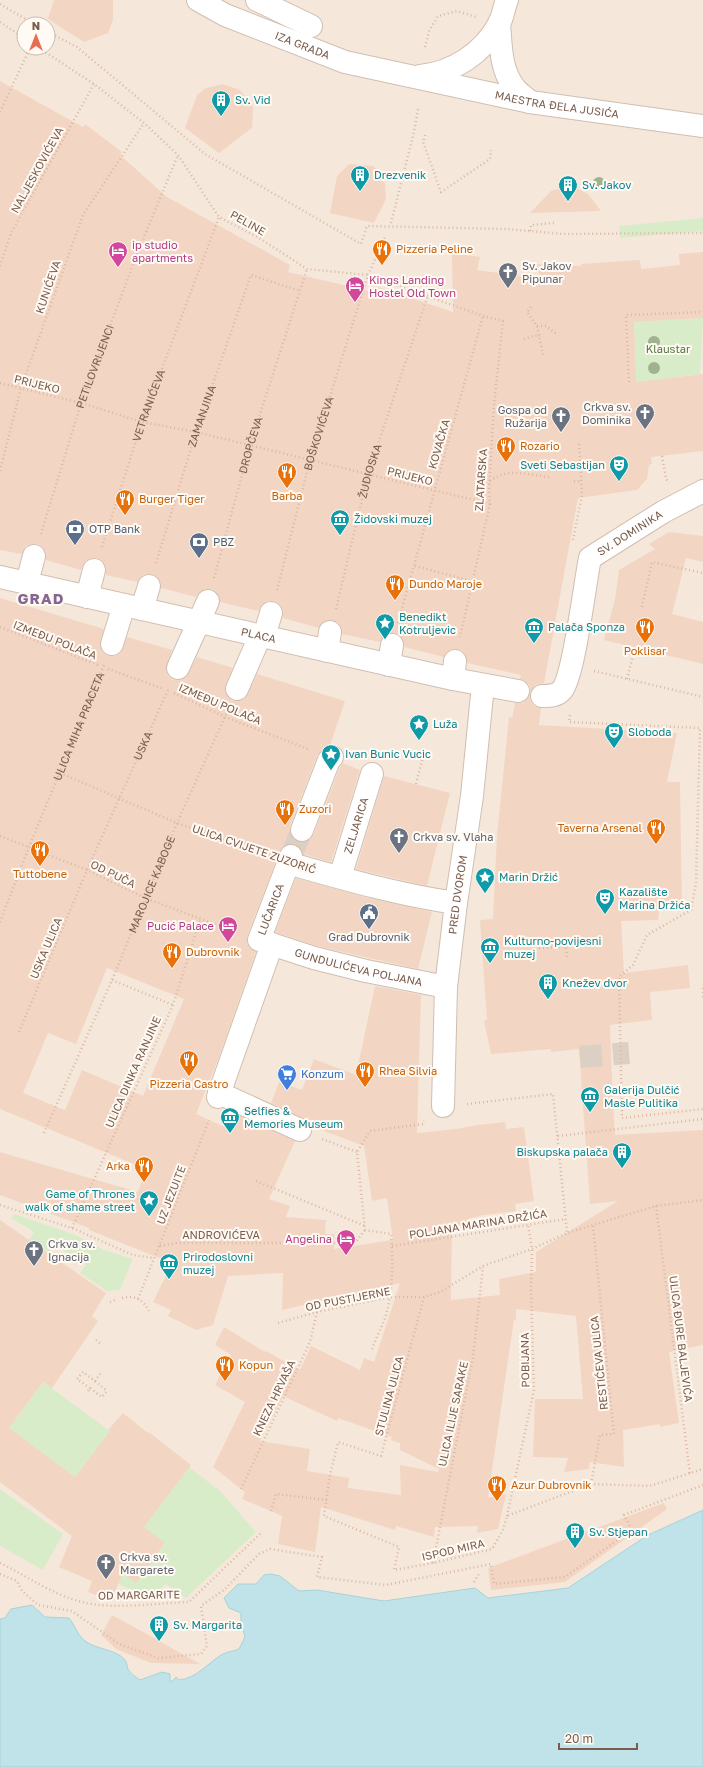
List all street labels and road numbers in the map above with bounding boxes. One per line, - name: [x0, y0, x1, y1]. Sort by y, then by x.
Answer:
- street label: IZA GRADA: [273, 28, 332, 62]
- street label: MAESTRA ĐELA JUSIĆA: [494, 88, 620, 120]
- street label: NALJESKOVIĆEVA: [8, 124, 66, 215]
- street label: PELINE: [228, 207, 269, 238]
- street label: KUNIĆEVA: [32, 258, 63, 315]
- street label: PETILOVRIJENCI: [73, 323, 116, 410]
- street label: VETRANIĆEVA: [129, 367, 167, 443]
- street label: PRIJEKO: [13, 372, 61, 395]
- street label: ZAMANJINA: [185, 383, 218, 448]
- street label: BOŠKOVIĆEVA: [301, 394, 336, 472]
- street label: DROPČEVA: [236, 414, 265, 475]
- street label: KOVAČKA: [425, 417, 452, 470]
- street label: ŽUDIOSKA: [355, 441, 384, 500]
- street label: ZLATARSKA: [472, 448, 489, 512]
- street label: PRIJEKO: [386, 464, 434, 487]
- street label: SV. DOMINIKA: [594, 507, 665, 558]
- street label: IZMEĐU POLAČA: [11, 618, 99, 662]
- street label: PLACA: [240, 624, 278, 645]
- street label: ULICA MIHA PRACETA: [50, 669, 107, 782]
- street label: IZMEĐU POLAČA: [177, 680, 264, 727]
- street label: USKA: [130, 728, 155, 762]
- street label: ZELJARICA: [341, 795, 371, 855]
- street label: ULICA CVIJETE ZUZORIĆ: [191, 821, 318, 876]
- street label: MAROJICE KABOGE: [125, 833, 177, 935]
- street label: PRED DVOROM: [445, 854, 469, 935]
- street label: OD PUČA: [89, 857, 138, 890]
- street label: LUČARICA: [255, 881, 286, 937]
- street label: USKA ULICA: [27, 915, 65, 980]
- street label: GUNDULIĆEVA POLJANA: [293, 945, 424, 988]
- street label: ULICA DINKA RANJINE: [102, 1014, 163, 1129]
- street label: UZ JEZUITE: [153, 1163, 188, 1226]
- street label: POLJANA MARINA DRŽIĆA: [408, 1206, 548, 1241]
- street label: ANDROVIĆEVA: [182, 1228, 260, 1241]
- street label: ULICA ĐURE BALJEVIĆA: [667, 1275, 696, 1404]
- street label: OD PUSTIJERNE: [304, 1284, 392, 1313]
- street label: RESTIĆEVA ULICA: [587, 1315, 610, 1411]
- street label: POBIJANA: [518, 1332, 531, 1388]
- street label: STULINA ULICA: [372, 1354, 406, 1437]
- street label: KNEZA HRVAŠA: [250, 1357, 298, 1438]
- street label: ULICA ILIJE SARAKE: [435, 1360, 470, 1468]
- street label: ISPOD MIRA: [420, 1536, 486, 1563]
- street label: OD MARGARITE: [98, 1587, 181, 1602]

